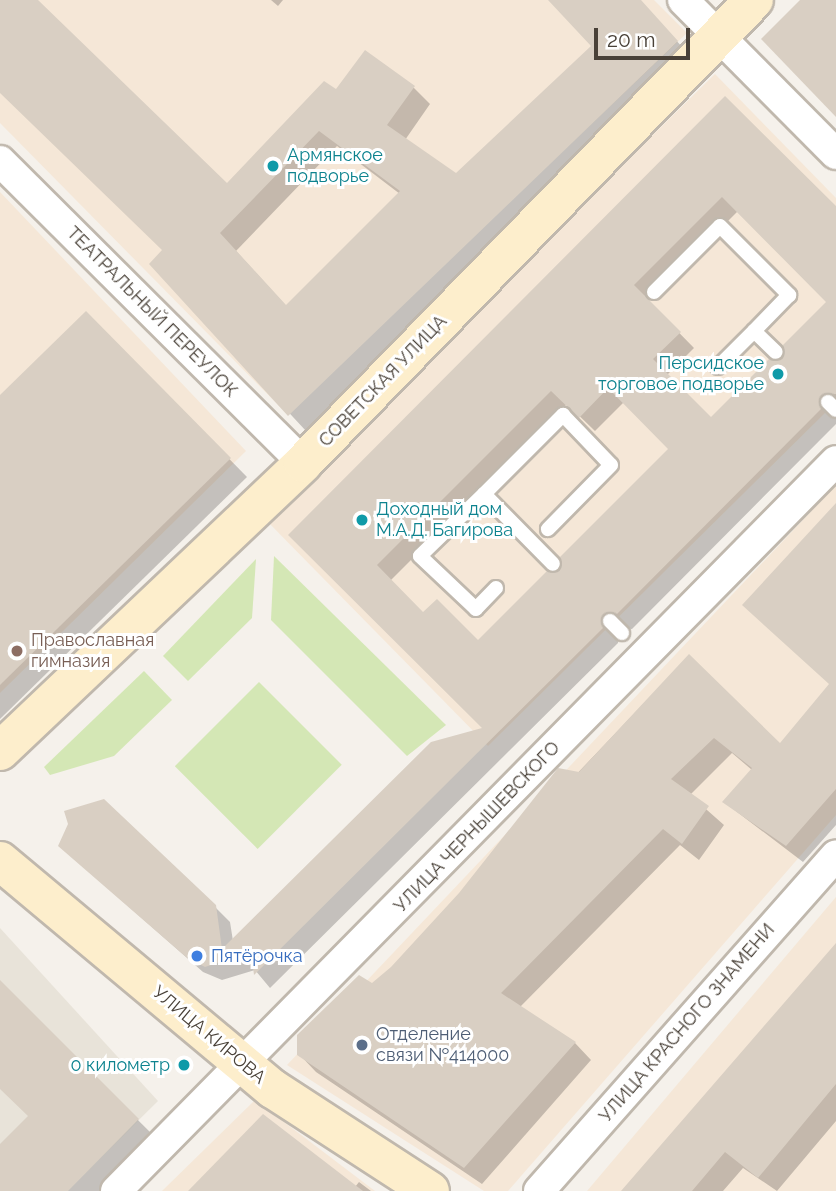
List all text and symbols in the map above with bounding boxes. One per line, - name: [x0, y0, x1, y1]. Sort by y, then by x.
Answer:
- scale bar: [598, 14, 694, 58]
- text: 20 m: [607, 27, 655, 52]
- place label: Армянское подворье: [287, 145, 383, 188]
- marker: Армянское подворье: [265, 158, 281, 174]
- street label: ТЕАТРАЛЬНЫЙ ПЕРЕУЛОК: [62, 222, 242, 402]
- street label: СОВЕТСКАЯ УЛИЦА: [315, 311, 451, 451]
- place label: Персидское торговое подворье: [598, 353, 764, 396]
- marker: Персидское торговое подворье: [770, 366, 786, 382]
- place label: Доходный дом М.А.Д. Багирова: [376, 499, 513, 542]
- marker: Доходный дом М.А.Д. Багирова: [354, 512, 370, 528]
- place label: Православная гимназия: [31, 630, 154, 672]
- marker: Православная гимназия: [9, 643, 25, 659]
- street label: УЛИЦА ЧЕРНЫШЕВСКОГО: [389, 737, 565, 917]
- street label: УЛИЦА КРАСНОГО ЗНАМЕНИ: [595, 919, 779, 1127]
- place label: Пятёрочка: [211, 945, 303, 967]
- marker: Пятёрочка: [189, 948, 205, 964]
- street label: УЛИЦА КИРОВА: [148, 981, 270, 1089]
- place label: Отделение связи №414000: [376, 1024, 509, 1066]
- marker: Отделение связи №414000: [354, 1037, 370, 1053]
- place label: 0 километр: [71, 1054, 170, 1076]
- marker: 0 километр: [176, 1057, 192, 1073]

